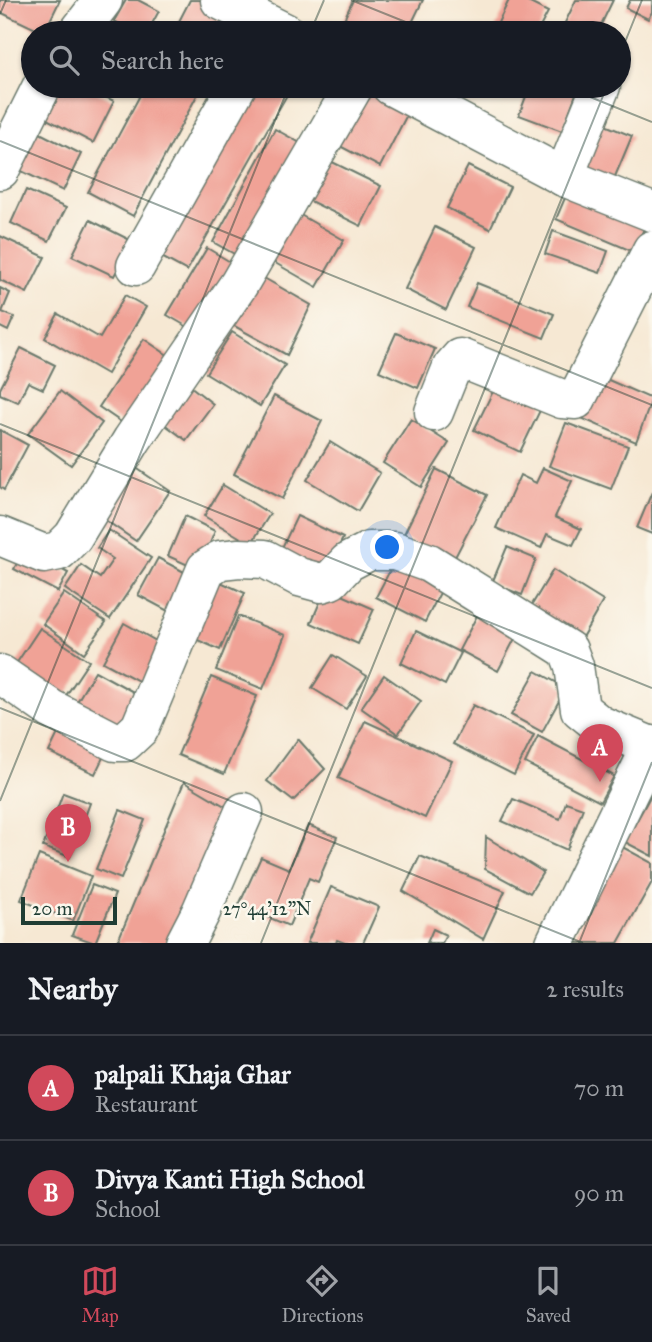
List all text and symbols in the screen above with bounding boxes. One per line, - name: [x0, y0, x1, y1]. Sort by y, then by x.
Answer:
- search box: [21, 21, 631, 98]
- icon: search: [45, 41, 83, 79]
- text: Search here: [101, 44, 224, 76]
- your location: [370, 530, 404, 564]
- pin: A: [577, 724, 623, 782]
- pin: B: [45, 804, 91, 862]
- scale bar: [21, 894, 117, 926]
- text: 20 m: [32, 897, 73, 920]
- text: 27°44'12"N: [223, 898, 311, 920]
- text: Nearby: [28, 971, 118, 1007]
- text: 2 results: [546, 975, 624, 1003]
- text: palpali Khaja Ghar: [95, 1058, 291, 1090]
- text: A: [43, 1074, 59, 1102]
- text: 70 m: [574, 1074, 624, 1102]
- text: Restaurant: [95, 1090, 198, 1118]
- text: Divya Kanti High School: [95, 1163, 365, 1195]
- text: B: [43, 1179, 59, 1207]
- text: 90 m: [574, 1179, 624, 1207]
- text: School: [95, 1195, 160, 1223]
- tab: Map: [81, 1262, 119, 1327]
- tab: Directions: [281, 1262, 363, 1327]
- tab: Saved: [526, 1262, 571, 1327]

